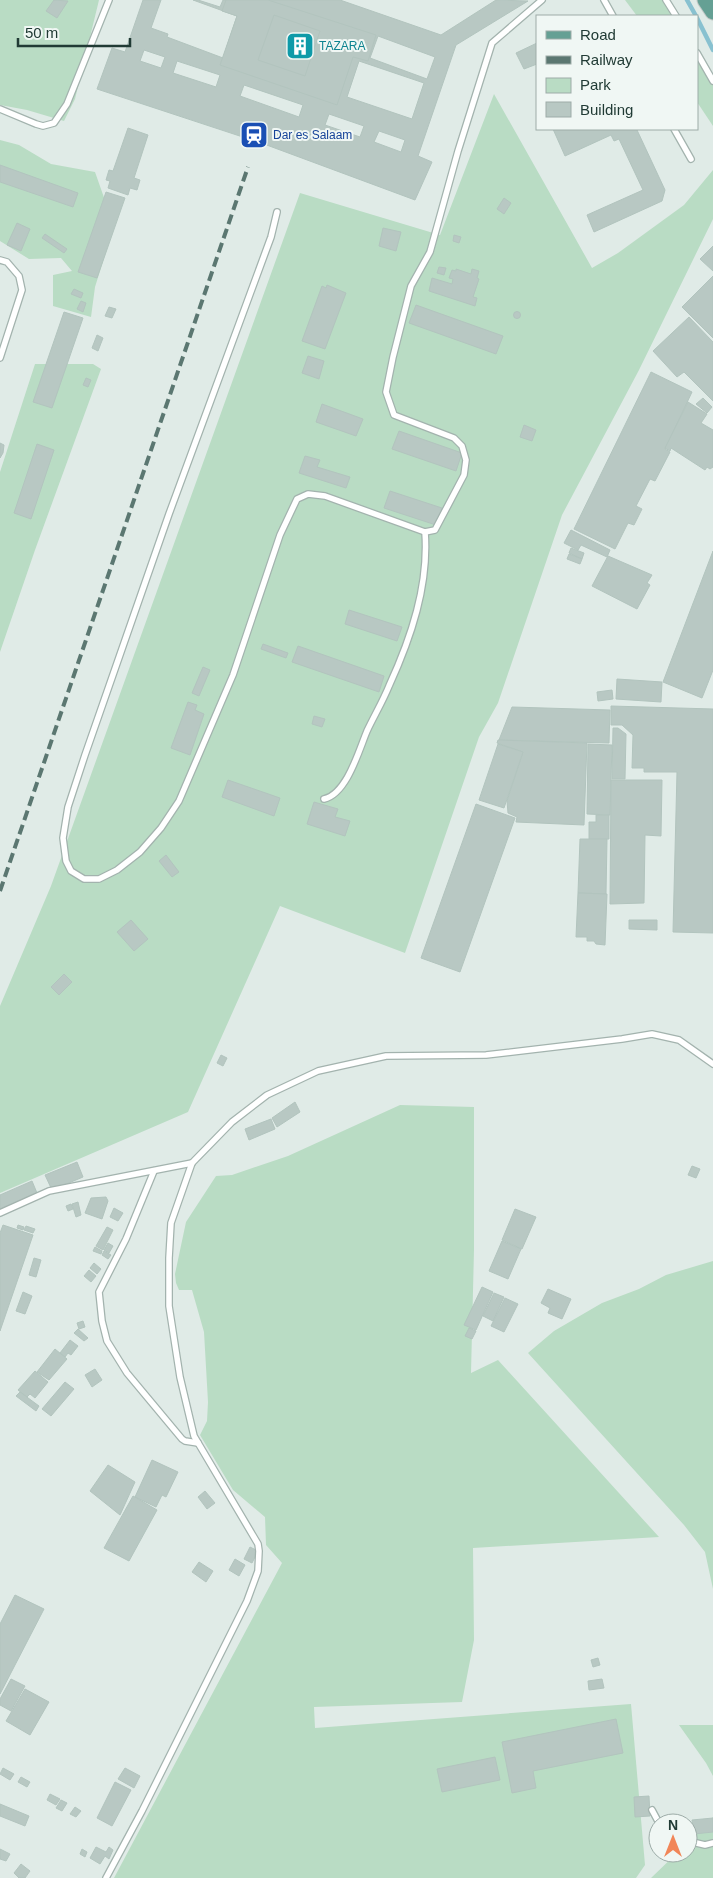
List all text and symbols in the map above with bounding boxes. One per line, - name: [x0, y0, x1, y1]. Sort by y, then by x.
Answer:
- scale bar: [18, 15, 130, 47]
- legend: [536, 15, 698, 130]
- text: 50 m: [25, 24, 58, 41]
- text: Road: [580, 26, 616, 43]
- building icon: TAZARA: [285, 31, 315, 61]
- place label: TAZARA: [319, 39, 365, 53]
- text: Railway: [580, 51, 633, 68]
- text: Park: [580, 76, 611, 93]
- text: Building: [580, 101, 633, 118]
- station icon: Dar es Salaam: [239, 120, 269, 150]
- place label: Dar es Salaam: [273, 128, 352, 142]
- north arrow: [648, 1813, 698, 1863]
- text: N: [668, 1817, 678, 1833]

